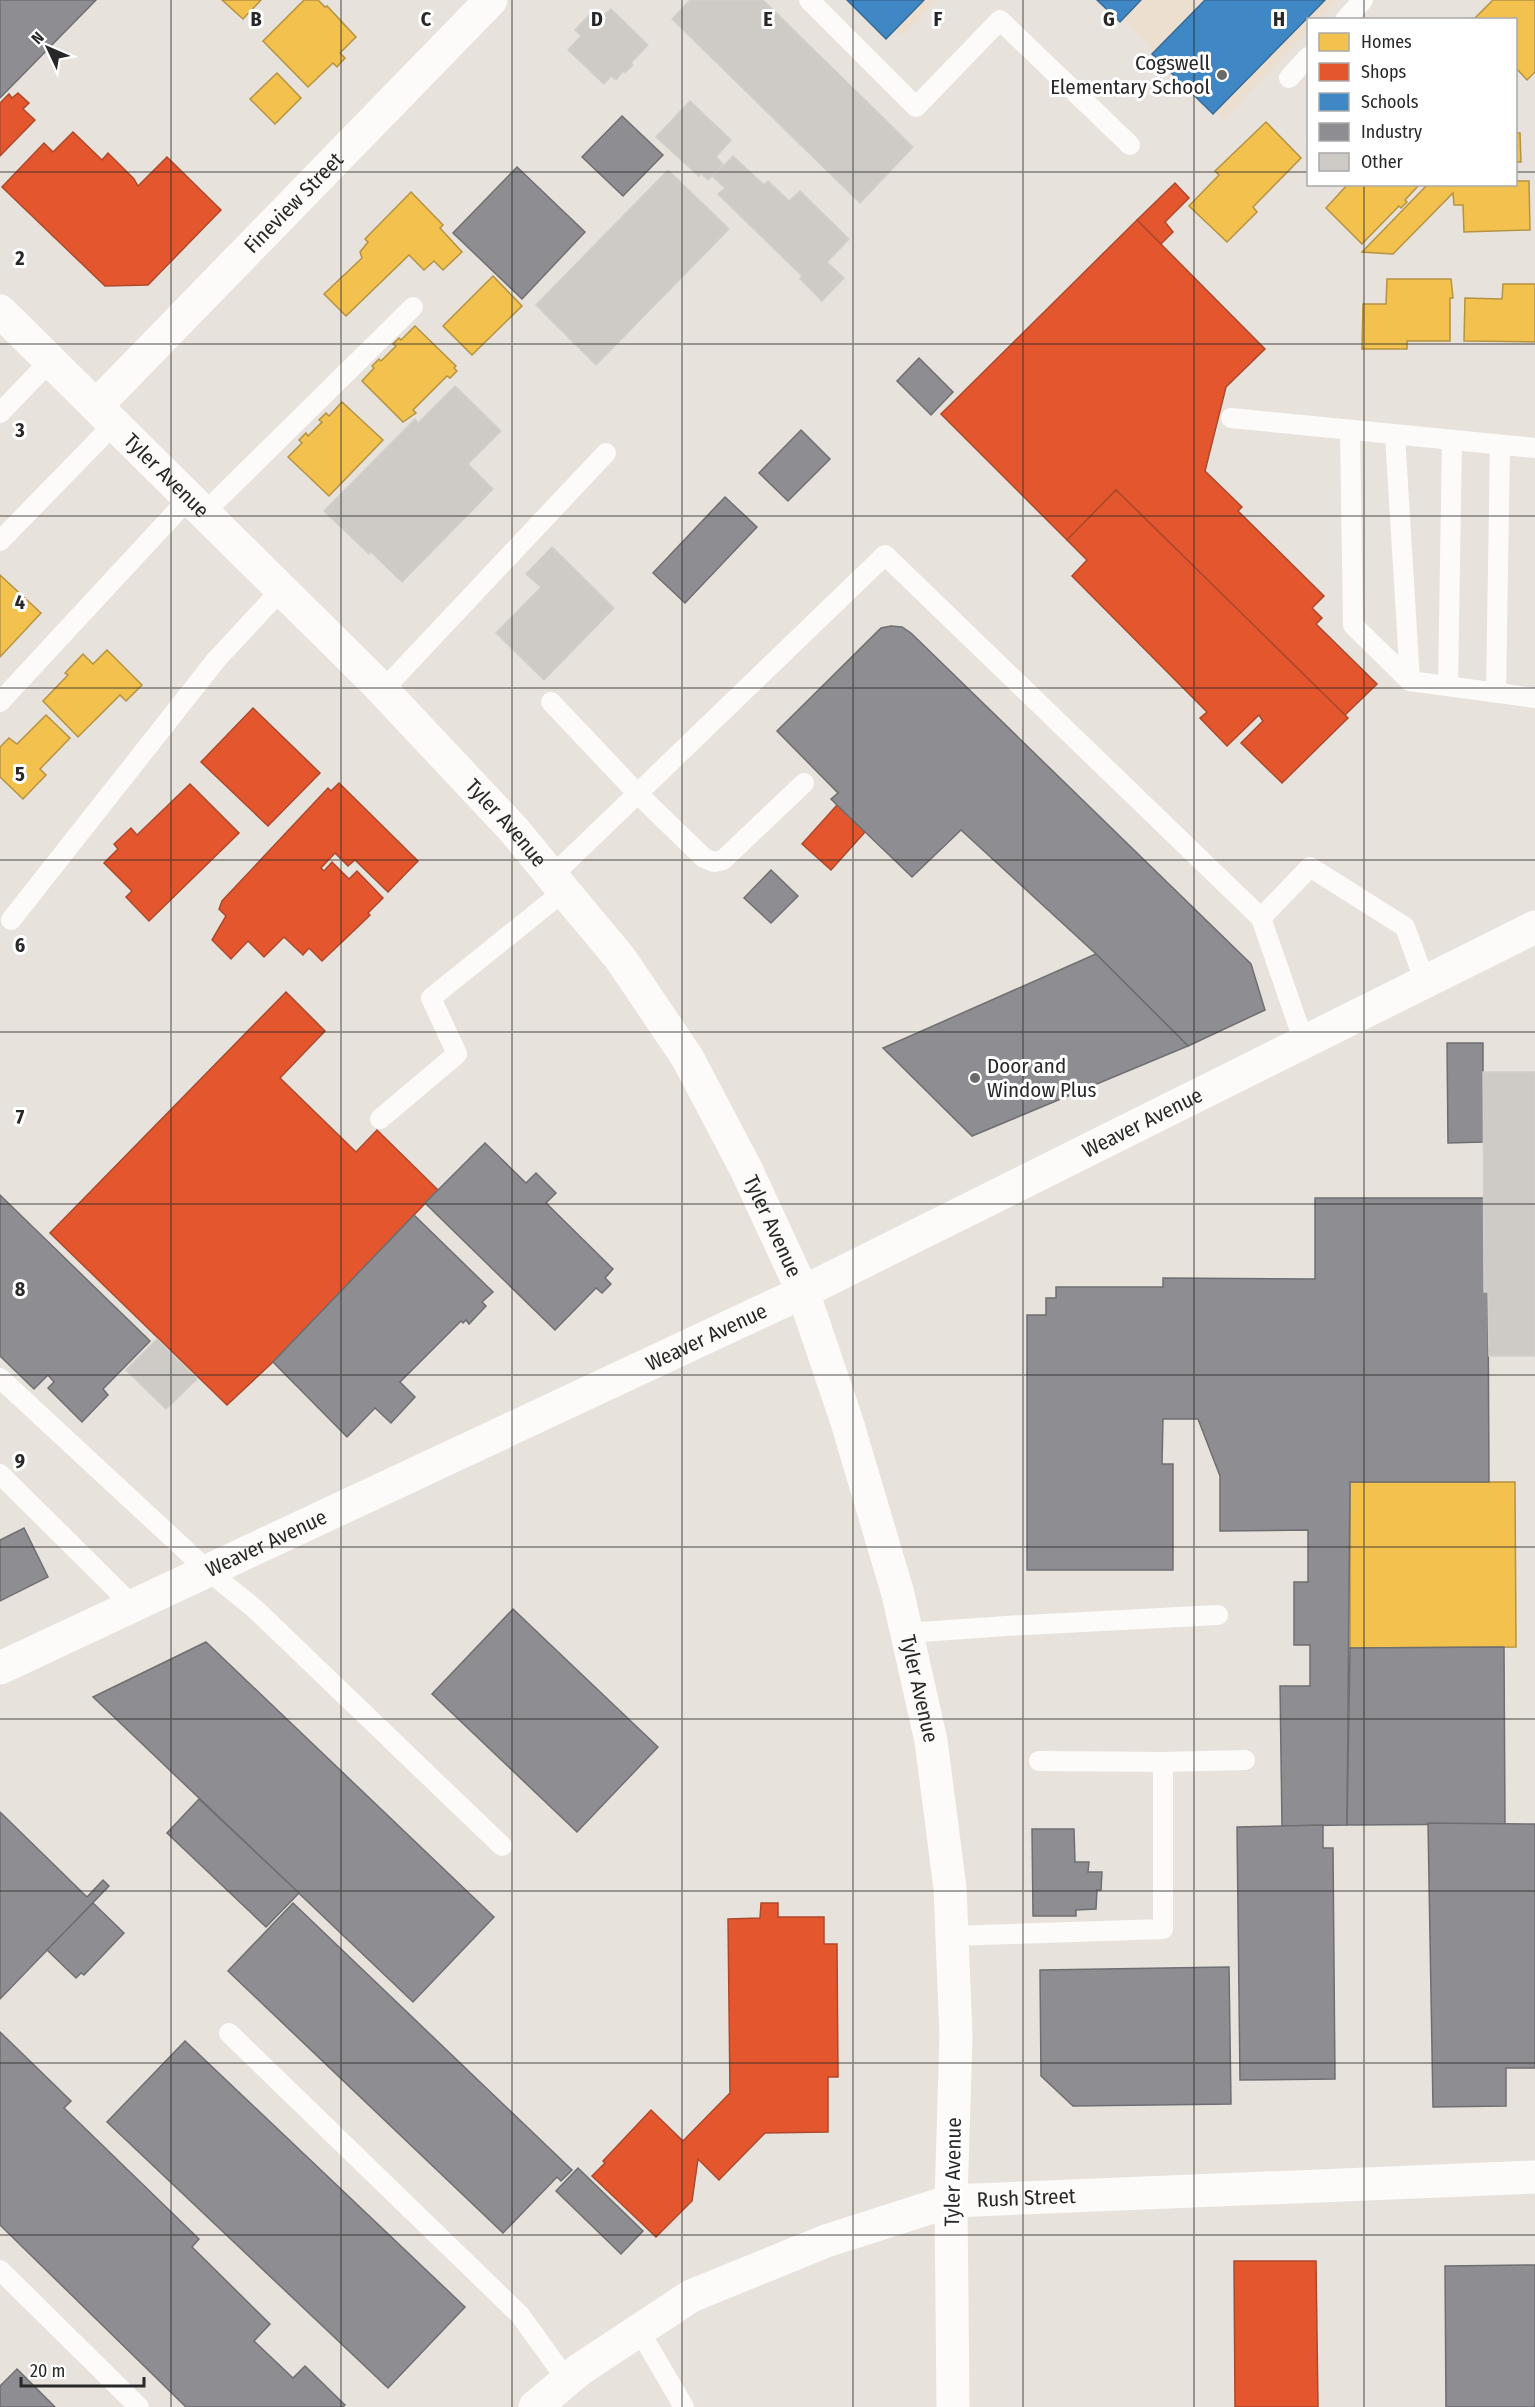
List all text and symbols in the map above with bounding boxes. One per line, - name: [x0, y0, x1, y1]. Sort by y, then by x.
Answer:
- text: B: [250, 7, 262, 31]
- text: C: [421, 7, 432, 31]
- text: D: [591, 7, 603, 31]
- text: E: [763, 7, 773, 31]
- text: F: [934, 7, 943, 31]
- text: G: [1103, 7, 1115, 31]
- text: H: [1273, 7, 1285, 31]
- north arrow: [18, 18, 78, 78]
- legend: [1307, 18, 1517, 186]
- text: N: [27, 28, 48, 48]
- text: Homes: [1361, 31, 1412, 53]
- place label: Cogswell Elementary School: [1050, 50, 1210, 100]
- text: Shops: [1361, 61, 1406, 83]
- marker: Cogswell Elementary School: [1215, 68, 1229, 82]
- text: Schools: [1361, 91, 1419, 113]
- text: Industry: [1361, 121, 1422, 143]
- street label: Fineview Street: [239, 147, 349, 259]
- text: Other: [1361, 151, 1404, 173]
- text: 2: [14, 246, 25, 270]
- text: 3: [14, 418, 25, 442]
- street label: Tyler Avenue: [118, 428, 214, 523]
- text: 4: [15, 590, 25, 614]
- text: 5: [15, 762, 25, 786]
- street label: Tyler Avenue: [460, 774, 552, 872]
- text: 6: [15, 933, 25, 957]
- place label: Door and Window Plus: [987, 1053, 1096, 1103]
- marker: Door and Window Plus: [968, 1071, 982, 1085]
- street label: Weaver Avenue: [1078, 1082, 1207, 1164]
- text: 7: [16, 1105, 25, 1129]
- street label: Tyler Avenue: [738, 1171, 807, 1281]
- text: 8: [15, 1277, 26, 1301]
- street label: Weaver Avenue: [642, 1298, 771, 1377]
- text: 9: [15, 1449, 25, 1473]
- street label: Weaver Avenue: [202, 1504, 331, 1583]
- street label: Tyler Avenue: [895, 1632, 944, 1745]
- street label: Tyler Avenue: [939, 2117, 967, 2227]
- street label: Rush Street: [976, 2183, 1076, 2213]
- scale bar: [21, 2350, 144, 2388]
- text: 20 m: [30, 2360, 65, 2382]

